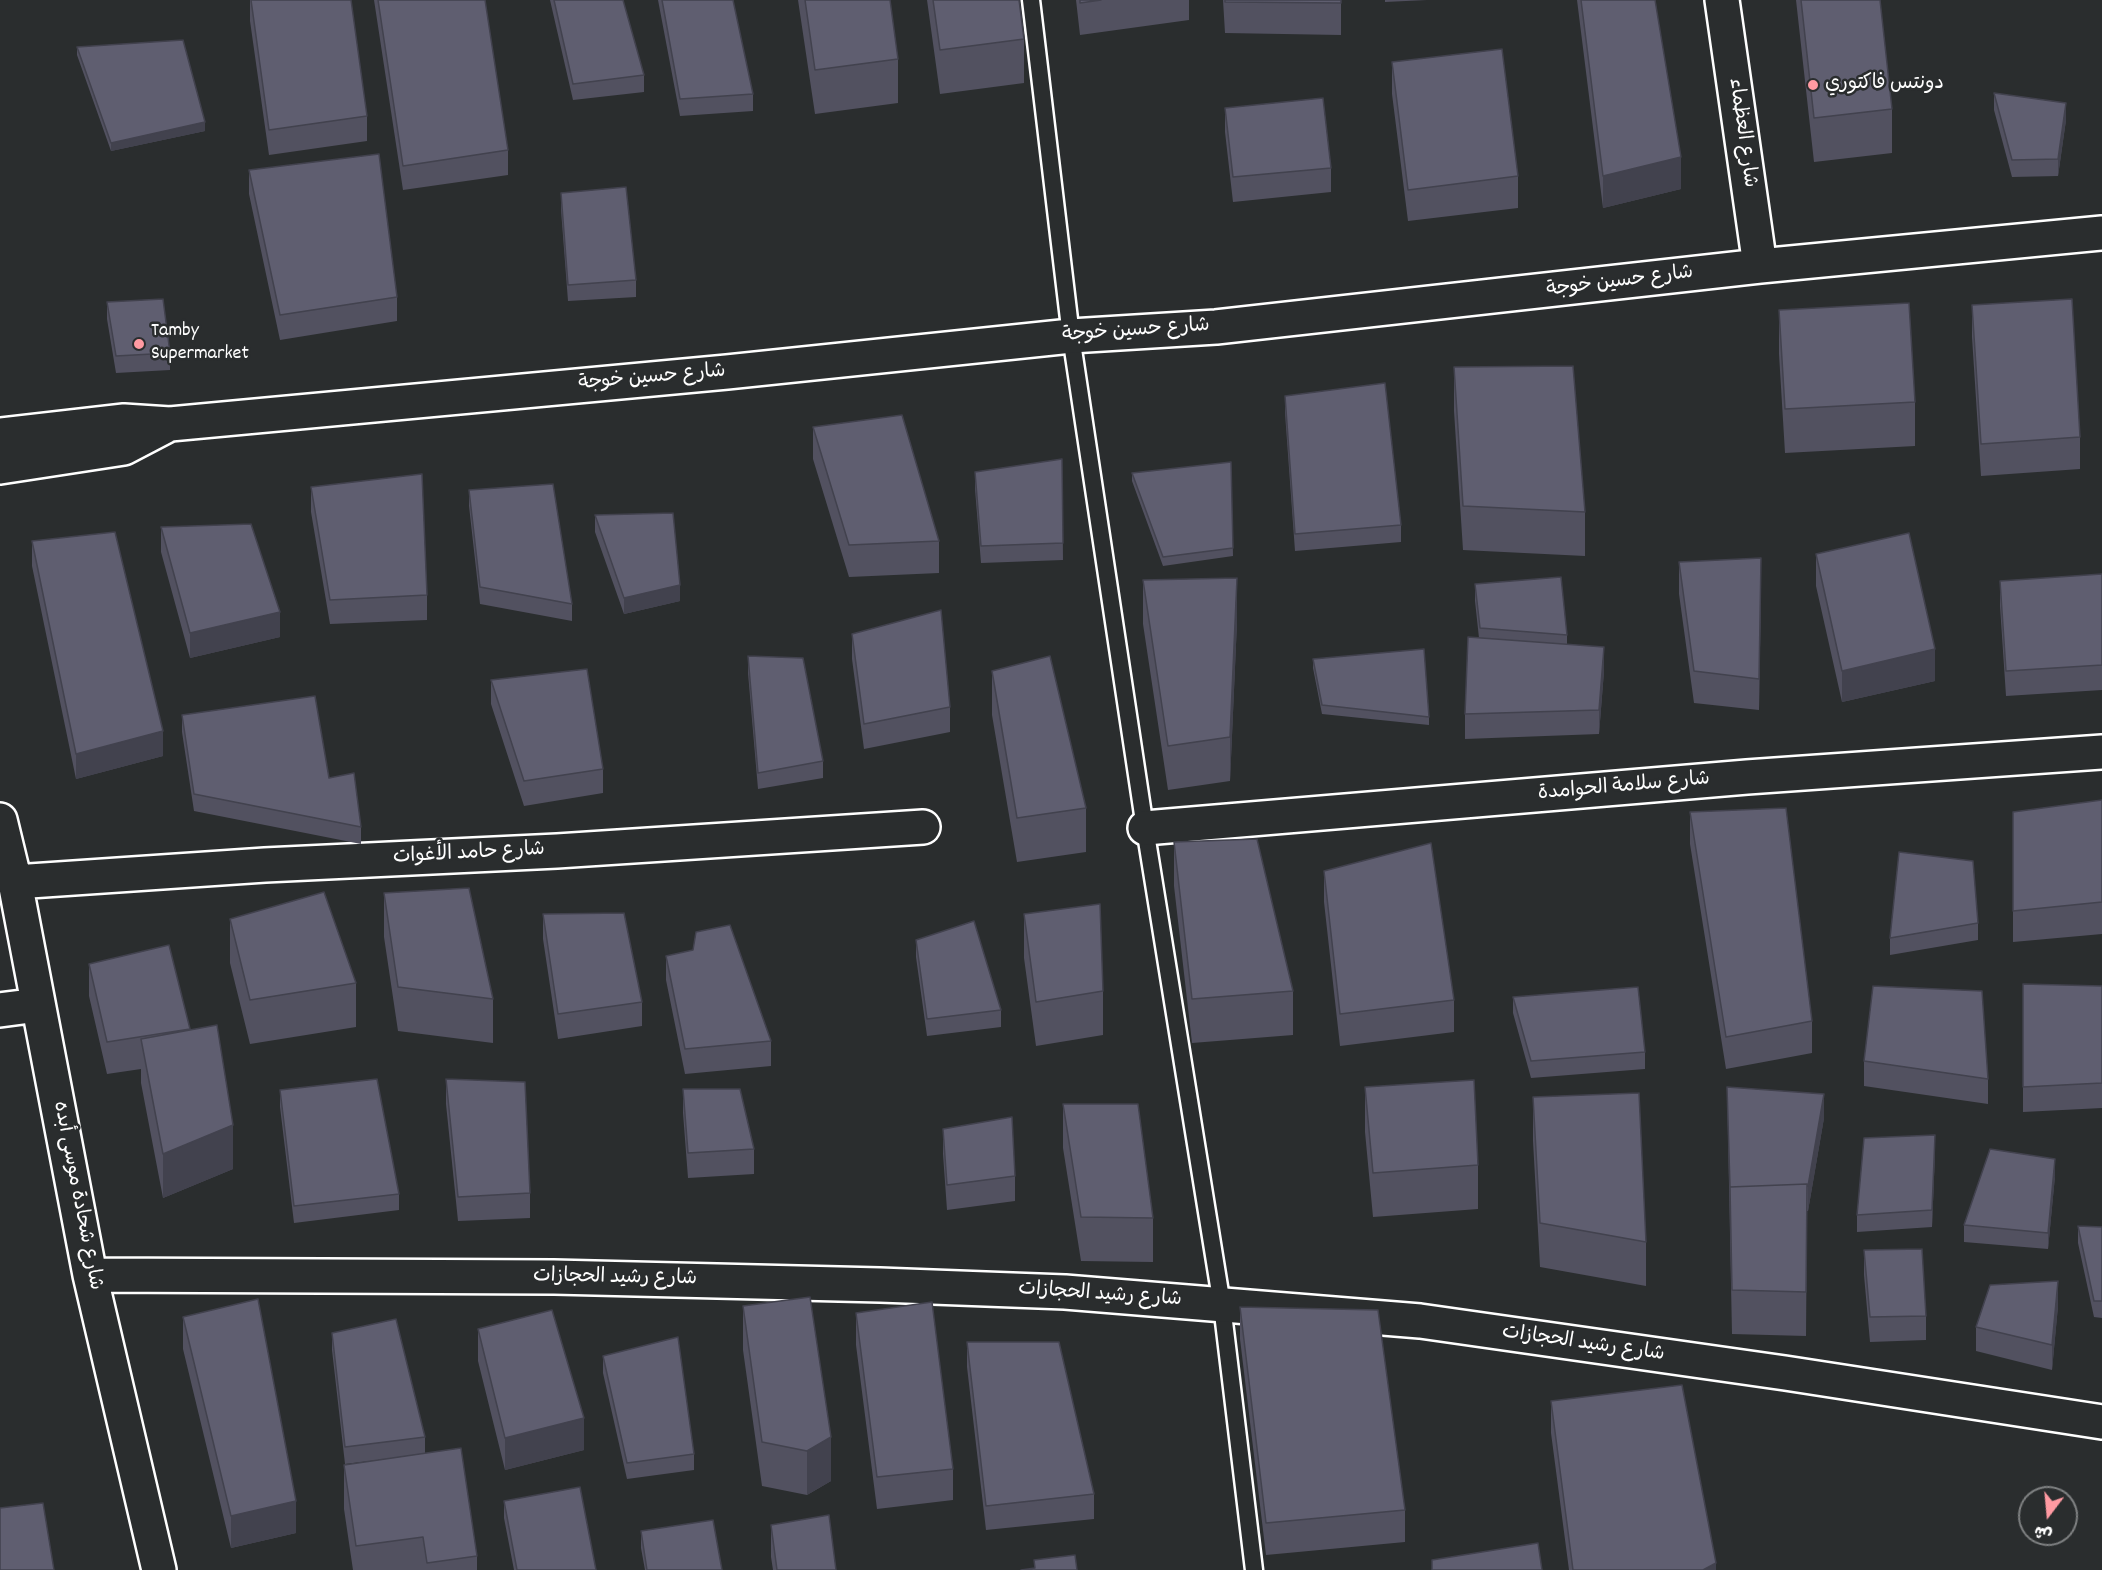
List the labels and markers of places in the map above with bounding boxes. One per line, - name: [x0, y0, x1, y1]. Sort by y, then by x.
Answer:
- place label: دونتس فاكتوري: [1825, 73, 1944, 97]
- marker: دونتس فاكتوري: [1806, 78, 1820, 92]
- place label: Tamby Supermarket: [151, 320, 249, 367]
- marker: Tamby Supermarket: [132, 337, 146, 351]

